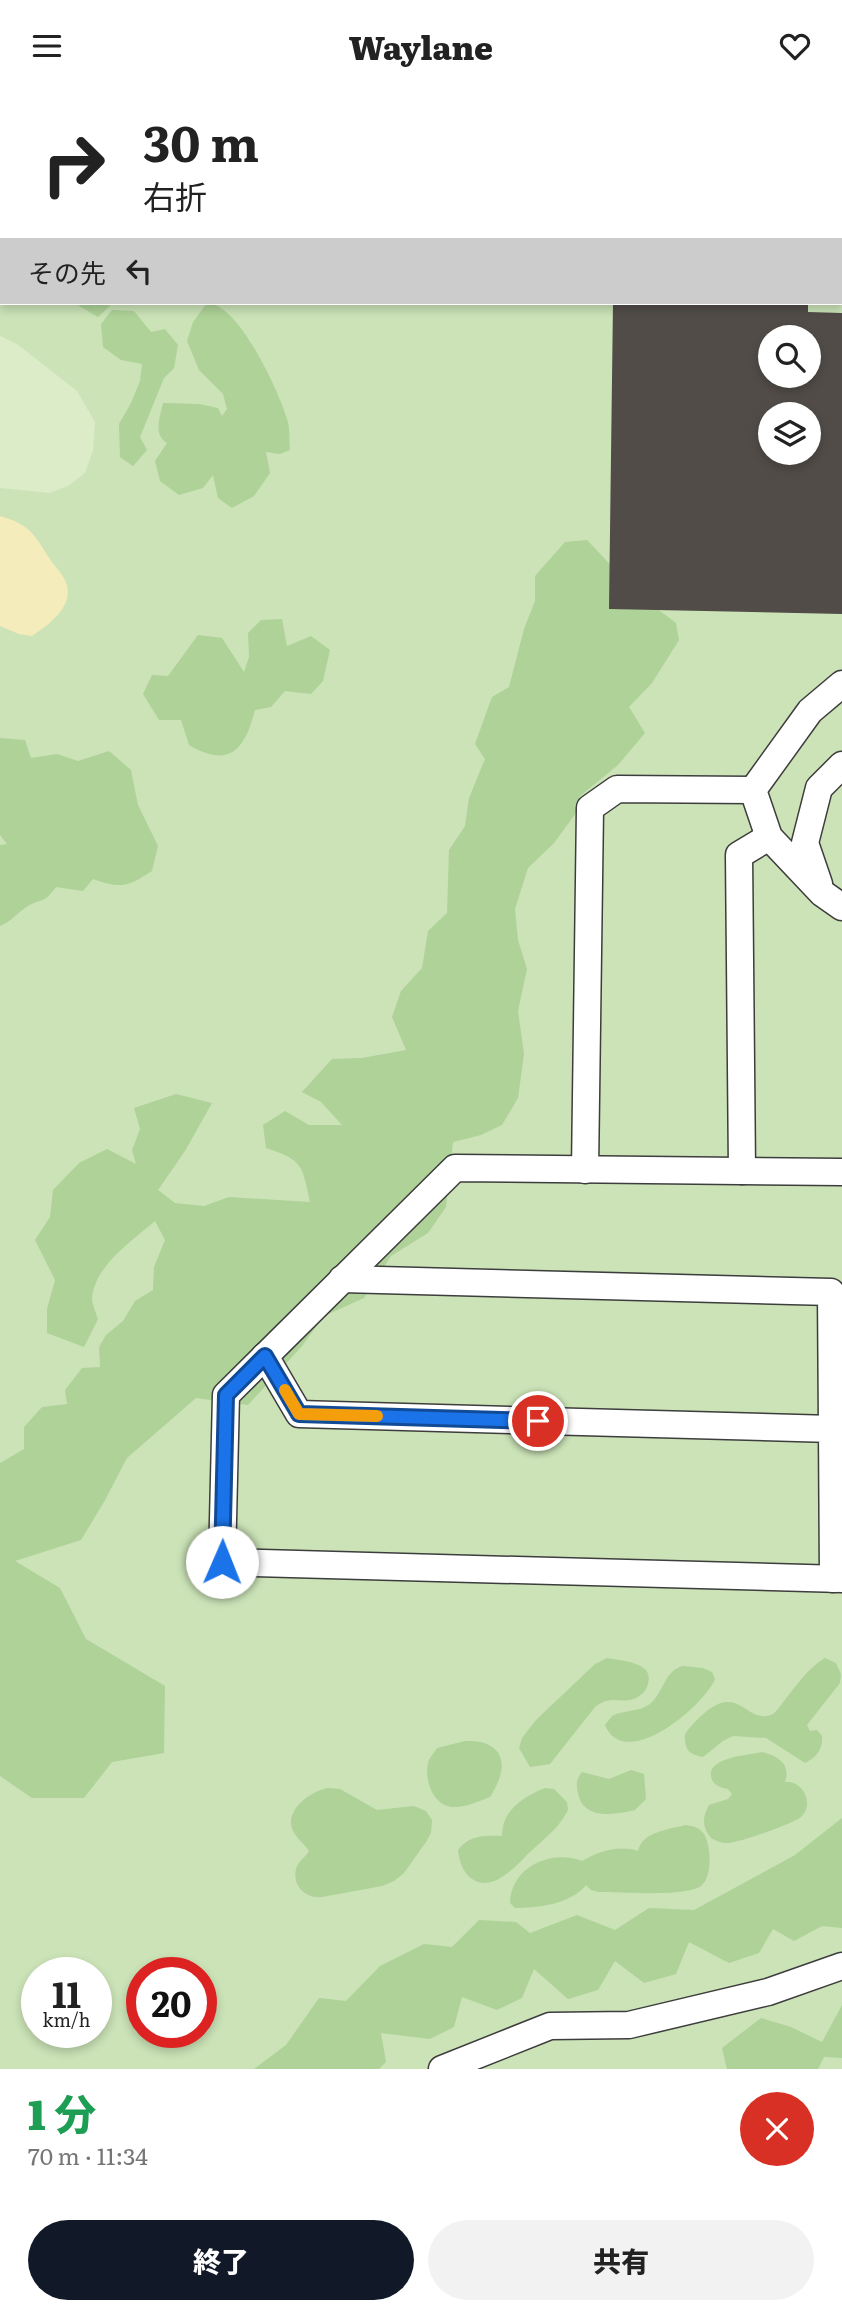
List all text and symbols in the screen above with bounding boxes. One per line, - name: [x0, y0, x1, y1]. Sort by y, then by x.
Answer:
- text: Waylane: [349, 22, 493, 70]
- icon: menu: [28, 27, 66, 65]
- icon: heart: [776, 27, 814, 65]
- text: 30 m: [143, 104, 259, 177]
- icon: right: [28, 119, 119, 210]
- text: 右折: [143, 171, 207, 219]
- text: その先: [28, 252, 106, 291]
- icon: left: [120, 252, 158, 290]
- map controls: [758, 325, 821, 465]
- button: search: [758, 325, 821, 388]
- button: layers: [758, 402, 821, 465]
- pin: [508, 1391, 568, 1451]
- icon: arrive: [519, 1402, 557, 1440]
- position arrow: [185, 1525, 259, 1599]
- speed limit sign: 20: [126, 1957, 217, 2048]
- text: 11: [52, 1967, 81, 2019]
- text: km/h: [43, 2006, 90, 2033]
- text: 1 分: [28, 2081, 96, 2143]
- button: close: [740, 2092, 814, 2166]
- text: 70 m · 11:34: [28, 2138, 148, 2172]
- button: 終了: [28, 2220, 414, 2300]
- button: 共有: [428, 2220, 814, 2300]

